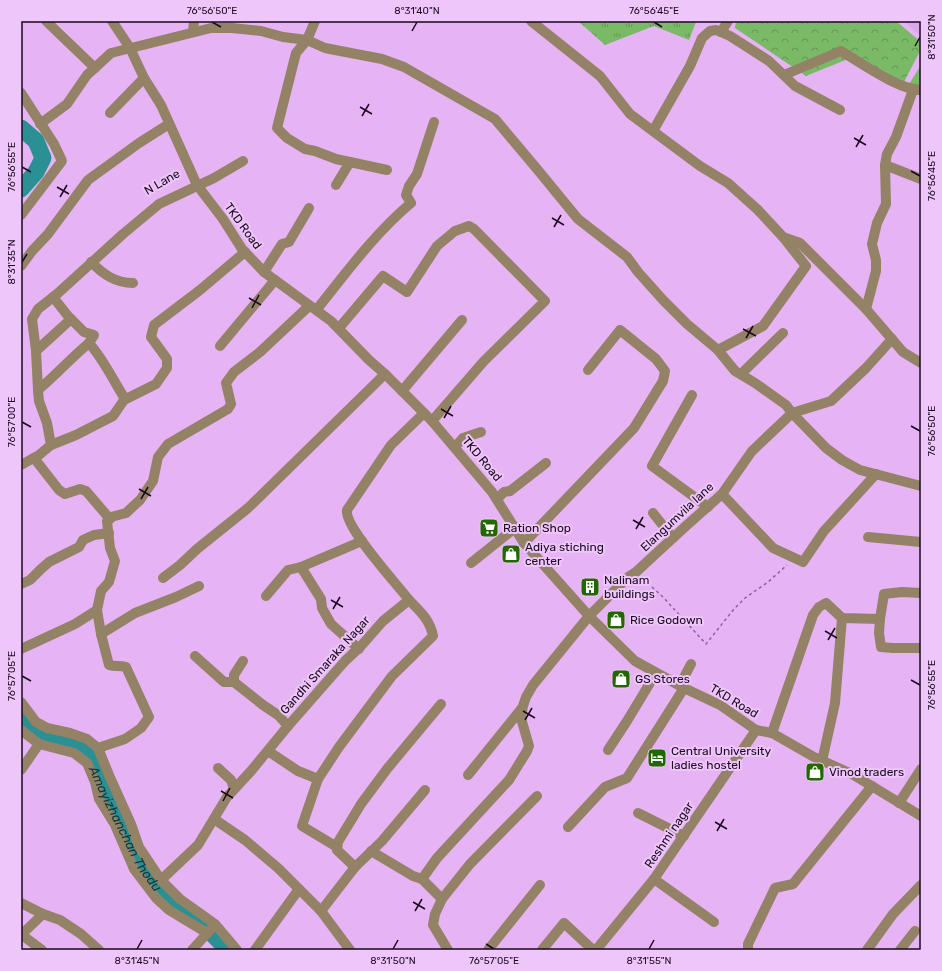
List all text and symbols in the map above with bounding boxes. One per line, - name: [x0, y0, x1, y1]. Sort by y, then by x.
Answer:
- text: 76°56'50"E: [187, 5, 237, 17]
- text: 8°31'40"N: [394, 5, 440, 17]
- text: 76°56'45"E: [629, 5, 679, 17]
- text: 8°31'50"N: [926, 14, 938, 60]
- text: 76°56'55"E: [6, 142, 18, 192]
- text: 76°56'45"E: [926, 151, 938, 201]
- street label: N Lane: [142, 166, 182, 198]
- street label: TKD Road: [222, 200, 264, 252]
- text: 8°31'35"N: [6, 239, 18, 285]
- text: 76°57'00"E: [6, 397, 18, 447]
- text: 76°56'50"E: [926, 406, 938, 456]
- street label: TKD Road: [459, 434, 505, 484]
- street label: Elangumvila lane: [638, 479, 717, 554]
- supermarket icon: Ration Shop: [478, 517, 500, 539]
- place label: Ration Shop: [503, 521, 571, 535]
- place label: Adiya stiching center: [525, 540, 604, 568]
- shop icon: Adiya stiching center: [500, 543, 522, 565]
- place label: Nalinam buildings: [604, 573, 655, 601]
- building icon: Nalinam buildings: [579, 576, 601, 598]
- shop icon: Rice Godown: [605, 609, 627, 631]
- street label: Gandhi Smaraka Nagar: [277, 613, 373, 717]
- place label: Rice Godown: [630, 613, 703, 627]
- text: 76°57'05"E: [6, 651, 18, 701]
- text: 76°56'55"E: [926, 660, 938, 710]
- shop icon: GS Stores: [610, 668, 632, 690]
- place label: GS Stores: [635, 672, 690, 686]
- street label: TKD Road: [707, 681, 761, 721]
- place label: Central University ladies hostel: [671, 744, 772, 772]
- hotel icon: Central University ladies hostel: [646, 747, 668, 769]
- shop icon: Vinod traders: [804, 761, 826, 783]
- water label: Amayizhanchan Thodu: [86, 763, 165, 894]
- place label: Vinod traders: [829, 765, 904, 779]
- street label: Reshmi nagar: [642, 799, 696, 871]
- text: 8°31'45"N: [115, 955, 159, 967]
- text: 8°31'50"N: [370, 955, 416, 967]
- text: 76°57'05"E: [469, 955, 519, 967]
- text: 8°31'55"N: [626, 955, 672, 967]

